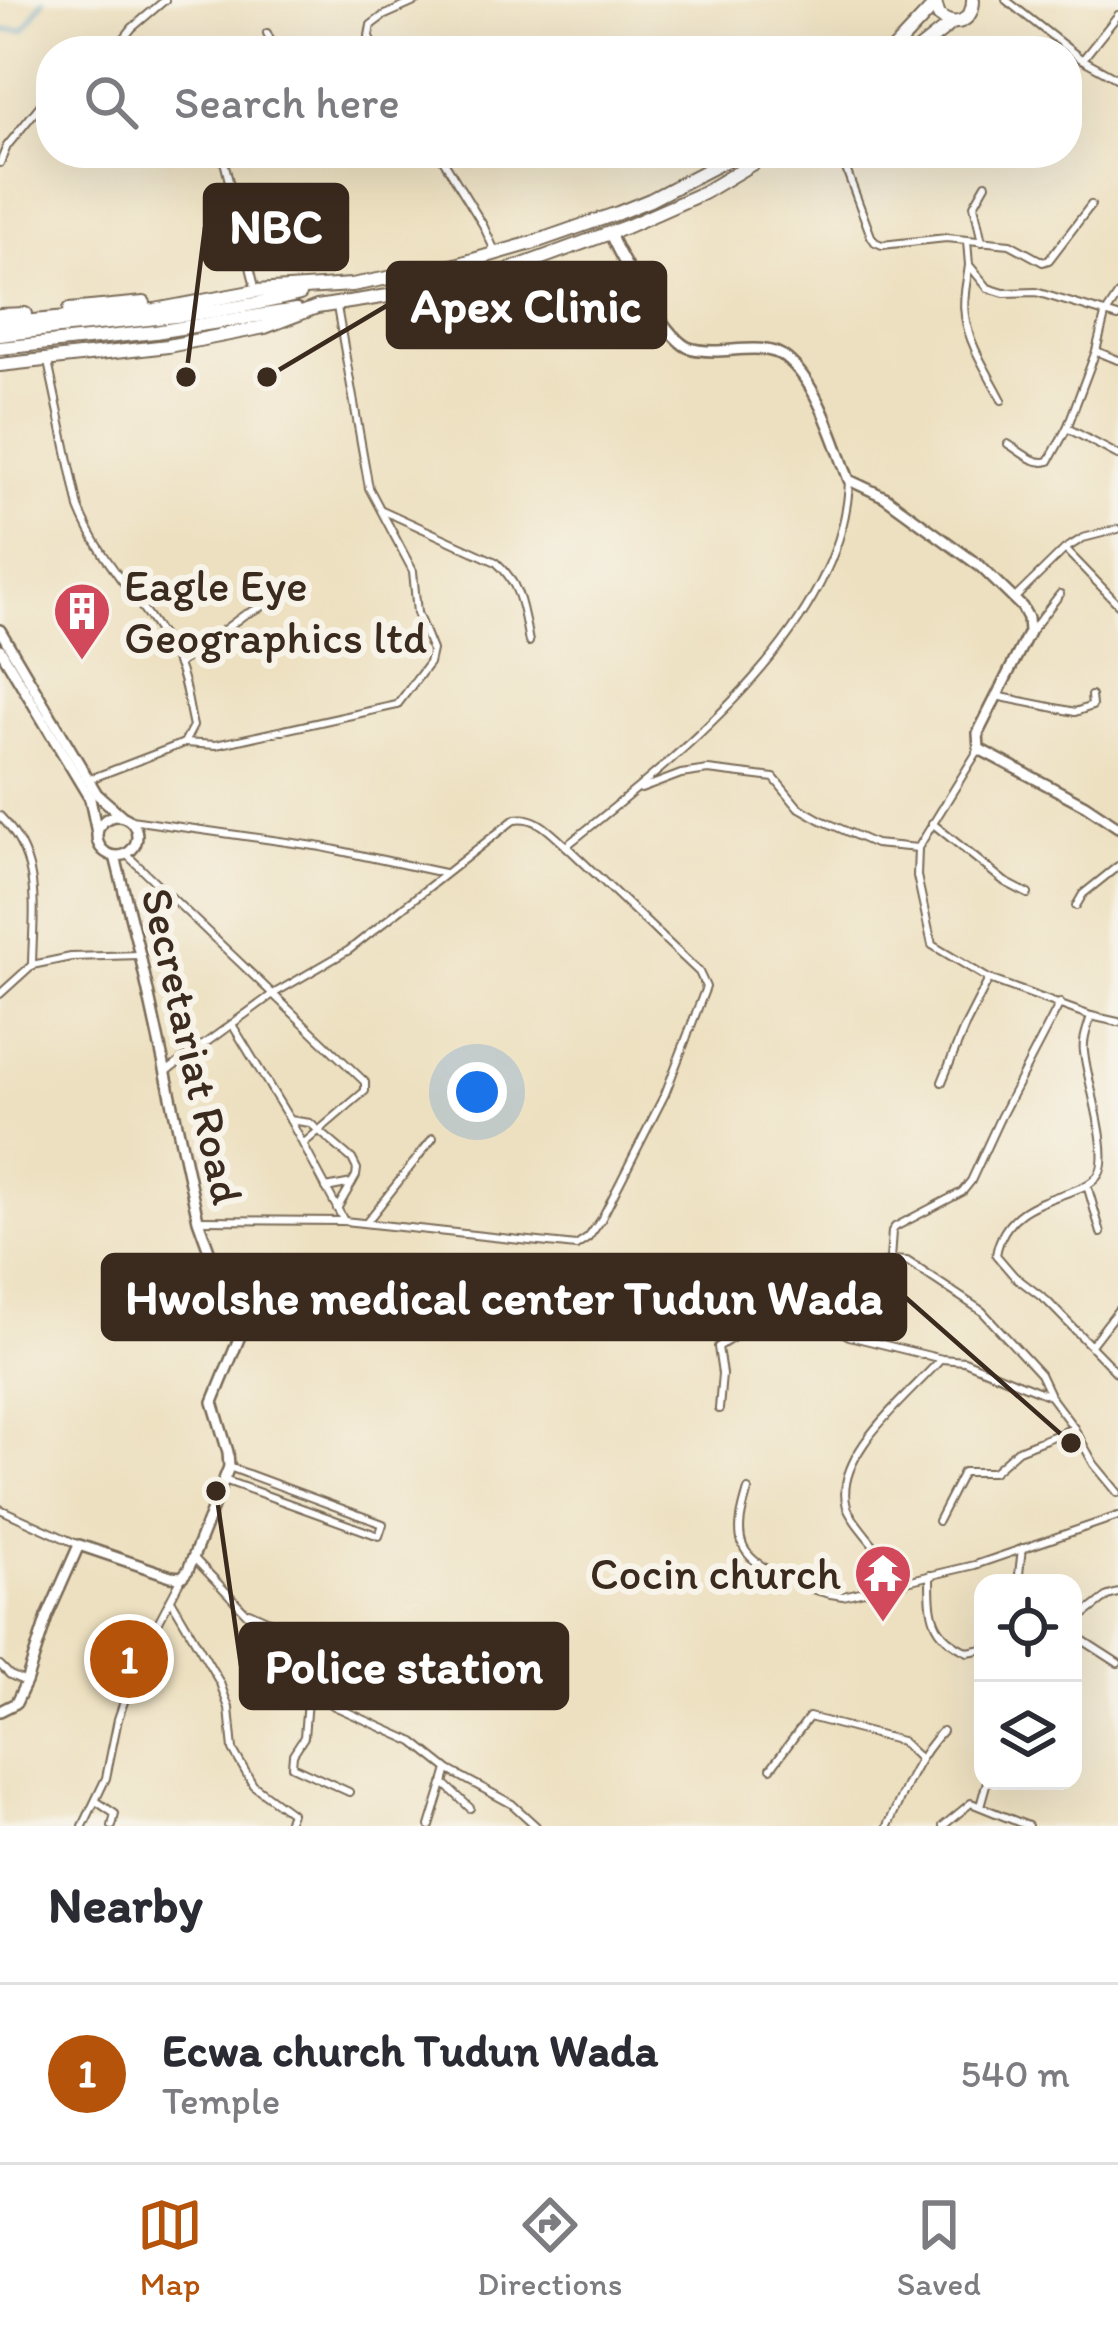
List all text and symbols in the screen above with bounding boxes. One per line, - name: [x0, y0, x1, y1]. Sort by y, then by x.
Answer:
- search box: [36, 36, 1082, 168]
- icon: search: [78, 69, 144, 135]
- text: Search here: [174, 75, 400, 129]
- callout: NBC: [205, 185, 347, 269]
- text: NBC: [229, 197, 323, 255]
- callout: Apex Clinic: [388, 263, 665, 347]
- text: Apex Clinic: [411, 276, 641, 334]
- place label: Eagle Eye Geographics ltd: [124, 558, 427, 664]
- building icon: Eagle Eye Geographics ltd: [51, 580, 113, 662]
- street label: Secretariat Road: [130, 883, 256, 1209]
- your location: [447, 1062, 507, 1122]
- callout: Hwolshe medical center Tudun Wada: [103, 1255, 905, 1339]
- text: Hwolshe medical center Tudun Wada: [125, 1268, 883, 1326]
- temple icon: Cocin church: [852, 1542, 914, 1624]
- place label: Cocin church: [590, 1546, 841, 1600]
- map controls: [974, 1574, 1082, 1790]
- button: locate: [974, 1574, 1082, 1682]
- pin: 1: [90, 1614, 168, 1704]
- callout: Police station: [241, 1624, 567, 1708]
- text: Police station: [265, 1637, 544, 1695]
- button: layers: [974, 1682, 1082, 1790]
- text: Nearby: [48, 1874, 203, 1935]
- text: Ecwa church Tudun Wada: [162, 2023, 658, 2077]
- text: 1: [78, 2050, 96, 2097]
- text: 540 m: [960, 2050, 1070, 2097]
- text: Temple: [162, 2077, 280, 2124]
- tab: Map: [137, 2192, 203, 2303]
- tab: Directions: [477, 2192, 622, 2303]
- tab: Saved: [897, 2192, 981, 2303]

